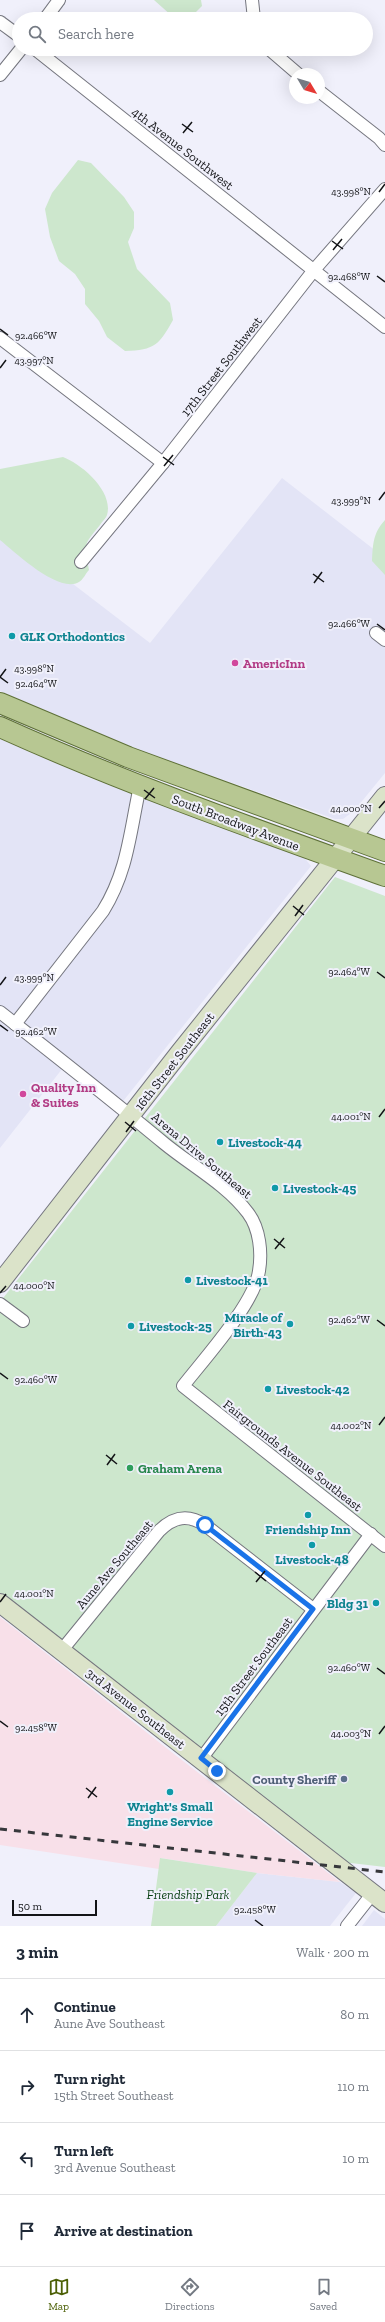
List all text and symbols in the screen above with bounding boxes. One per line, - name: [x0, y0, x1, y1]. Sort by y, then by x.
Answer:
- search box: [12, 12, 373, 56]
- icon: search: [26, 23, 48, 45]
- text: Search here: [58, 25, 134, 43]
- north arrow: [289, 68, 325, 104]
- street label: 4th Avenue Southwest: [129, 104, 237, 193]
- text: 43.998°N: [331, 186, 371, 198]
- text: 92.468°W: [328, 271, 371, 283]
- street label: 17th Street Southwest: [178, 313, 265, 419]
- text: 92.466°W: [15, 330, 58, 342]
- text: 43.997°N: [14, 355, 54, 367]
- text: 43.999°N: [331, 495, 371, 507]
- text: 92.466°W: [328, 618, 371, 630]
- place label: GLK Orthodontics: [20, 629, 125, 644]
- marker: GLK Orthodontics: [7, 631, 17, 641]
- place label: AmericInn: [243, 656, 305, 671]
- marker: AmericInn: [230, 658, 240, 668]
- text: 43.998°N: [14, 663, 54, 675]
- text: 92.464°W: [15, 678, 58, 690]
- street label: South Broadway Avenue: [170, 791, 302, 854]
- text: 44.000°N: [330, 803, 372, 815]
- text: 92.464°W: [328, 966, 371, 978]
- text: 43.999°N: [14, 972, 54, 984]
- street label: 16th Street Southeast: [132, 1009, 217, 1113]
- text: 92.462°W: [15, 1026, 58, 1038]
- place label: Quality Inn & Suites: [31, 1080, 96, 1110]
- marker: Quality Inn & Suites: [18, 1089, 28, 1099]
- street label: Arena Drive Southeast: [149, 1109, 255, 1202]
- text: 44.001°N: [331, 1111, 371, 1123]
- place label: Livestock-44: [228, 1135, 302, 1150]
- marker: Livestock-44: [215, 1137, 225, 1147]
- place label: Livestock-45: [283, 1181, 356, 1196]
- marker: Livestock-45: [270, 1183, 280, 1193]
- place label: Livestock-41: [196, 1273, 268, 1288]
- marker: Livestock-41: [183, 1275, 193, 1285]
- text: 44.000°N: [13, 1280, 55, 1292]
- place label: Miracle of Birth-43: [224, 1310, 284, 1340]
- text: 92.462°W: [328, 1314, 371, 1326]
- place label: Livestock-25: [139, 1319, 212, 1334]
- marker: Miracle of Birth-43: [285, 1319, 295, 1329]
- marker: Livestock-25: [126, 1321, 136, 1331]
- text: 92.460°W: [15, 1374, 58, 1386]
- place label: Livestock-42: [276, 1382, 349, 1397]
- marker: Livestock-42: [263, 1384, 273, 1394]
- street label: Fairgrounds Avenue Southeast: [220, 1397, 365, 1514]
- text: 44.002°N: [331, 1420, 372, 1432]
- place label: Graham Arena: [138, 1461, 222, 1476]
- marker: Graham Arena: [125, 1463, 135, 1473]
- marker: Friendship Inn: [303, 1510, 313, 1520]
- route start: [196, 1516, 214, 1534]
- street label: Aune Ave Southeast: [73, 1517, 156, 1612]
- place label: Friendship Inn: [265, 1522, 351, 1537]
- marker: Livestock-48: [307, 1540, 317, 1550]
- place label: Livestock-48: [275, 1552, 349, 1567]
- text: 44.001°N: [14, 1588, 54, 1600]
- place label: Bldg 31: [327, 1596, 369, 1611]
- marker: Bldg 31: [371, 1598, 381, 1608]
- street label: 15th Street Southeast: [211, 1614, 296, 1719]
- text: 92.460°W: [328, 1662, 371, 1674]
- street label: 3rd Avenue Southeast: [83, 1665, 188, 1752]
- text: 92.458°W: [15, 1722, 58, 1734]
- text: 44.003°N: [331, 1728, 372, 1740]
- route end: [208, 1762, 226, 1780]
- place label: County Sheriff: [252, 1772, 338, 1787]
- marker: County Sheriff: [339, 1774, 349, 1784]
- marker: Wright's Small Engine Service: [165, 1787, 175, 1797]
- place label: Wright's Small Engine Service: [127, 1799, 213, 1829]
- park label: Friendship Park: [147, 1887, 230, 1902]
- scale bar: [12, 1898, 97, 1917]
- text: 50 m: [18, 1900, 42, 1913]
- text: 92.458°W: [234, 1904, 277, 1916]
- text: 3 min: [16, 1942, 58, 1962]
- text: Walk · 200 m: [296, 1945, 369, 1960]
- text: Continue: [54, 1998, 116, 2016]
- icon: ahead: [16, 2004, 38, 2026]
- text: 80 m: [340, 2007, 369, 2022]
- text: Aune Ave Southeast: [54, 2016, 165, 2031]
- text: Turn right: [54, 2070, 125, 2088]
- icon: right: [16, 2076, 38, 2098]
- text: 110 m: [337, 2079, 369, 2094]
- text: 15th Street Southeast: [54, 2088, 174, 2103]
- text: Turn left: [54, 2142, 114, 2160]
- icon: left: [16, 2148, 38, 2170]
- text: 10 m: [342, 2151, 369, 2166]
- text: 3rd Avenue Southeast: [54, 2160, 176, 2175]
- icon: arrive: [16, 2220, 38, 2242]
- text: Arrive at destination: [54, 2222, 193, 2240]
- tab: Map: [48, 2276, 70, 2313]
- tab: Directions: [165, 2276, 215, 2313]
- tab: Saved: [310, 2276, 337, 2313]

